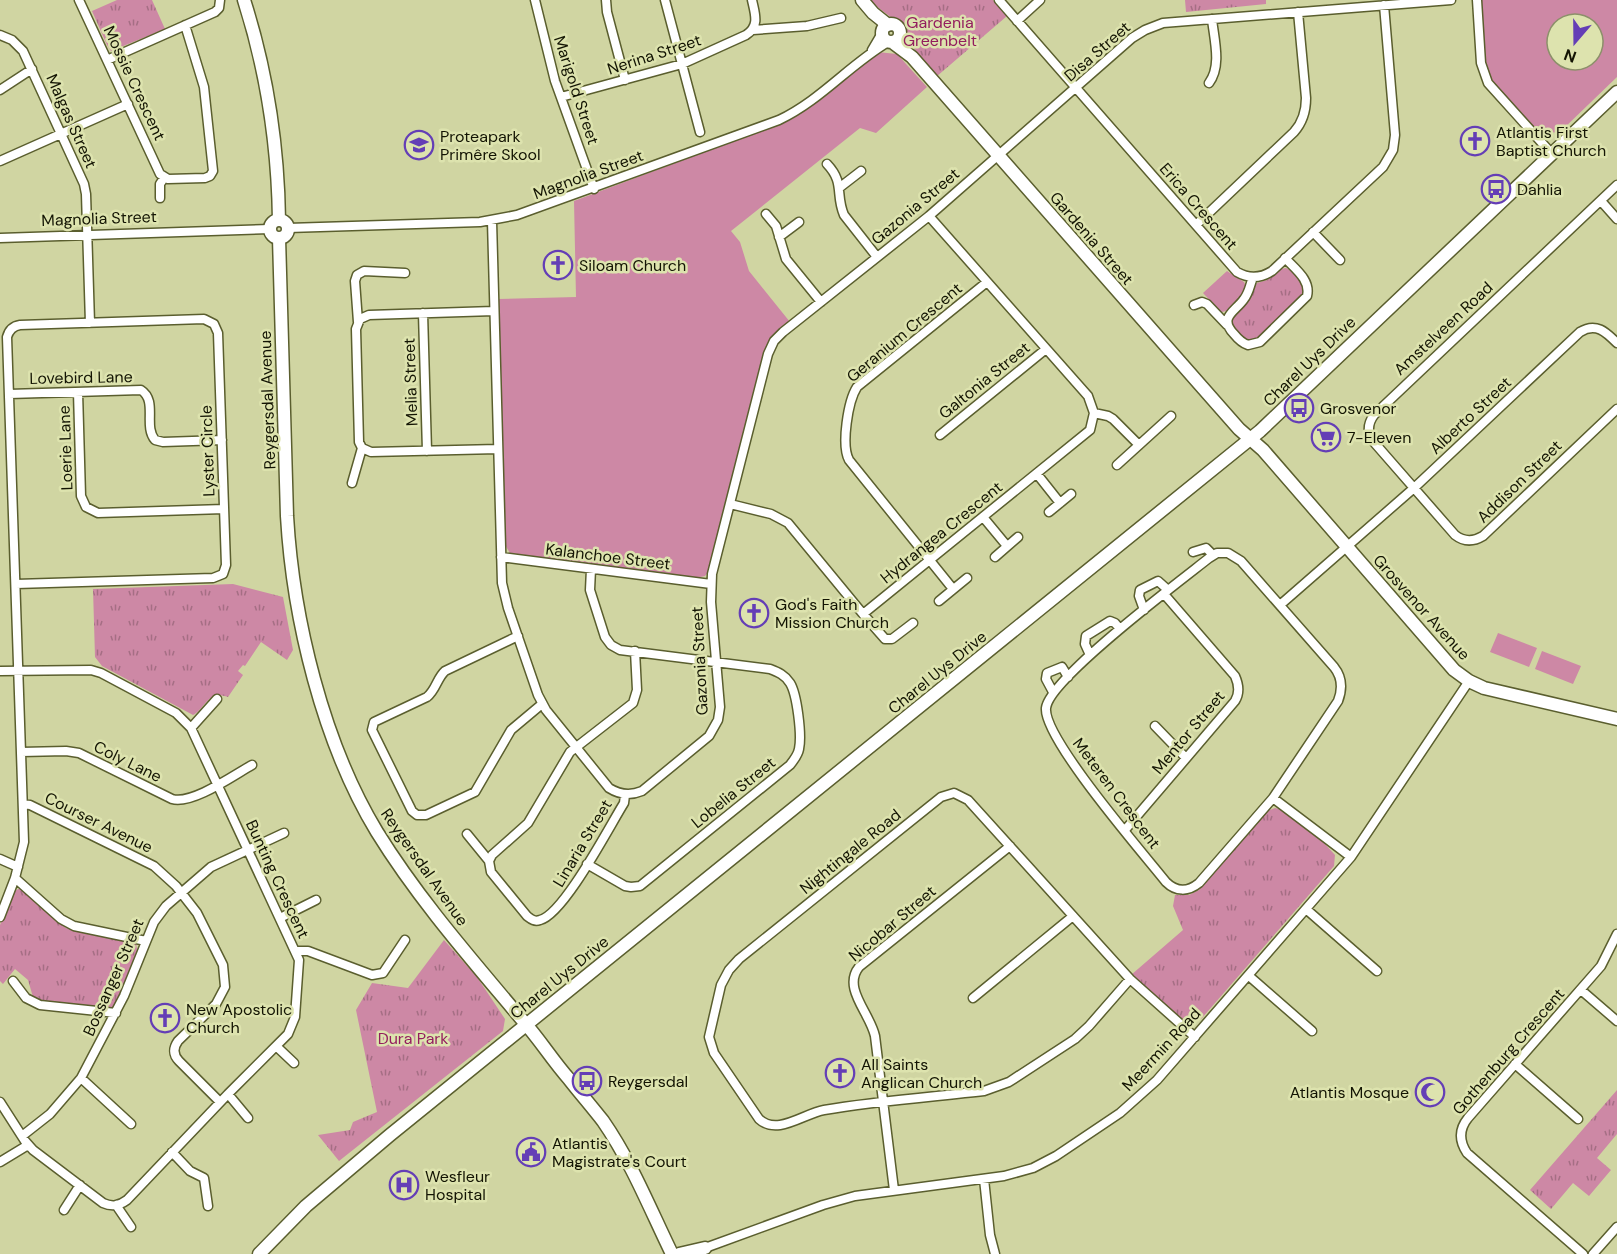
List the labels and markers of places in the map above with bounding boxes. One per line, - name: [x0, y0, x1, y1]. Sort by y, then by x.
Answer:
- place label: Atlantis First Baptist Church: [1496, 122, 1606, 161]
- church icon: Atlantis First Baptist Church: [1459, 125, 1491, 157]
- place label: Proteapark Primêre Skool: [440, 126, 541, 165]
- school or university icon: Proteapark Primêre Skool: [403, 129, 435, 161]
- bus stop icon: Dahlia: [1480, 173, 1512, 205]
- place label: Dahlia: [1517, 179, 1562, 200]
- church icon: Siloam Church: [542, 249, 574, 281]
- place label: Siloam Church: [579, 255, 686, 276]
- bus stop icon: Grosvenor: [1283, 392, 1315, 424]
- place label: Grosvenor: [1320, 398, 1397, 419]
- supermarket icon: 7-Eleven: [1310, 421, 1342, 453]
- place label: 7-Eleven: [1347, 427, 1411, 448]
- place label: God's Faith Mission Church: [775, 594, 889, 633]
- church icon: God's Faith Mission Church: [738, 597, 770, 629]
- place label: New Apostolic Church: [186, 999, 292, 1038]
- church icon: New Apostolic Church: [149, 1002, 181, 1034]
- place label: All Saints Anglican Church: [861, 1054, 982, 1093]
- church icon: All Saints Anglican Church: [824, 1057, 856, 1089]
- bus stop icon: Reygersdal: [571, 1065, 603, 1097]
- place label: Reygersdal: [608, 1071, 688, 1092]
- mosque icon: Atlantis Mosque: [1414, 1076, 1446, 1108]
- place label: Atlantis Mosque: [1290, 1082, 1409, 1103]
- place label: Atlantis Magistrate's Court: [552, 1133, 687, 1172]
- public building icon: Atlantis Magistrate's Court: [515, 1136, 547, 1168]
- place label: Wesfleur Hospital: [425, 1166, 490, 1205]
- hospital icon: Wesfleur Hospital: [388, 1169, 420, 1201]

